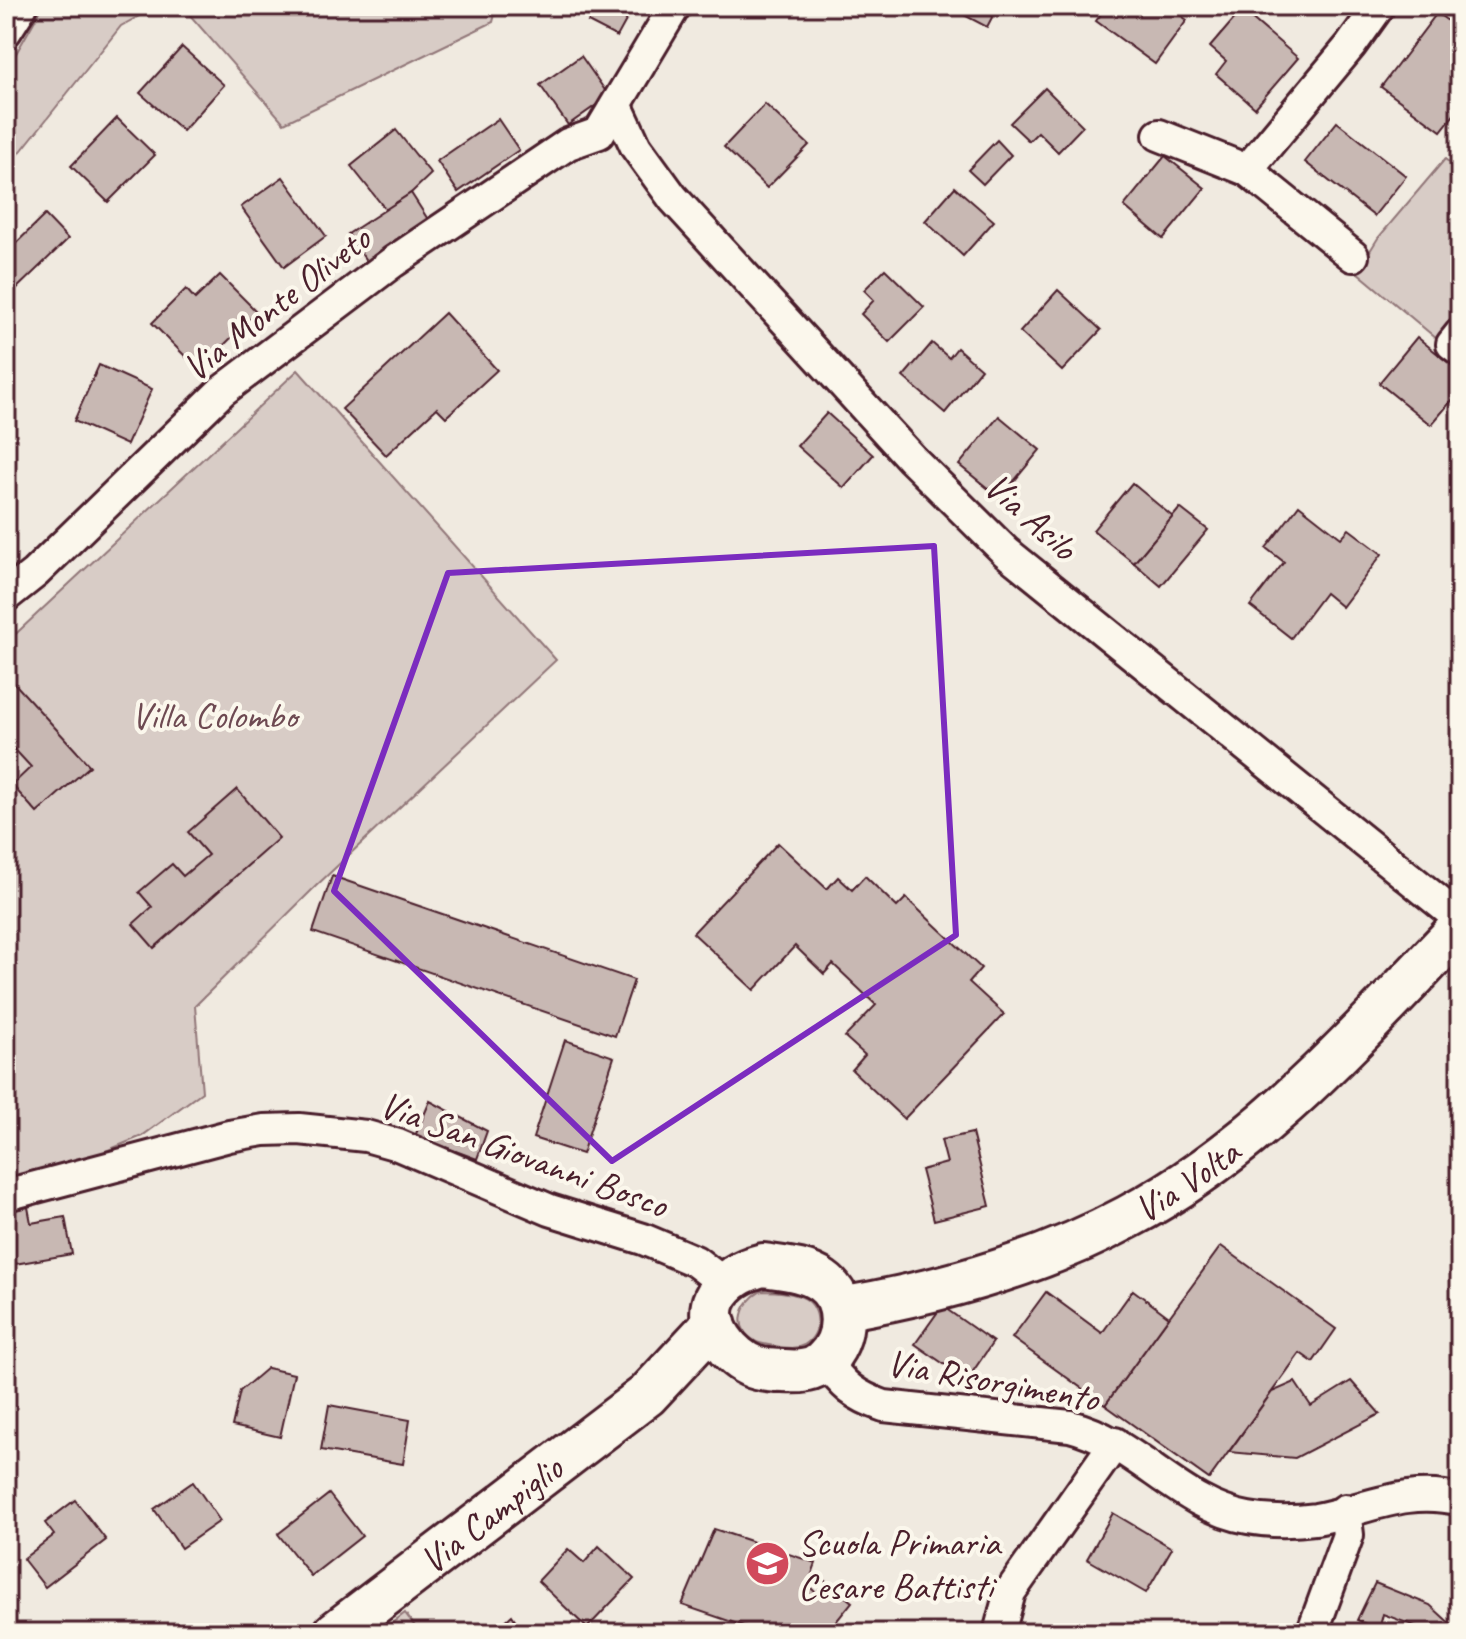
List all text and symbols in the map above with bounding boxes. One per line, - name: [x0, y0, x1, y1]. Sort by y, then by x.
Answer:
- street label: Via Monte Oliveto: [173, 214, 382, 391]
- street label: Via Asilo: [975, 463, 1089, 572]
- park label: Villa Colombo: [131, 692, 300, 739]
- street label: Via San Giovanni Bosco: [374, 1081, 675, 1229]
- street label: Via Volta: [1126, 1127, 1251, 1233]
- street label: Via Risorgimento: [884, 1339, 1105, 1423]
- street label: Via Campiglio: [410, 1444, 573, 1584]
- place label: Scuola Primaria Cesare Battisti: [798, 1519, 1003, 1610]
- school or university icon: Scuola Primaria Cesare Battisti: [743, 1540, 791, 1588]

